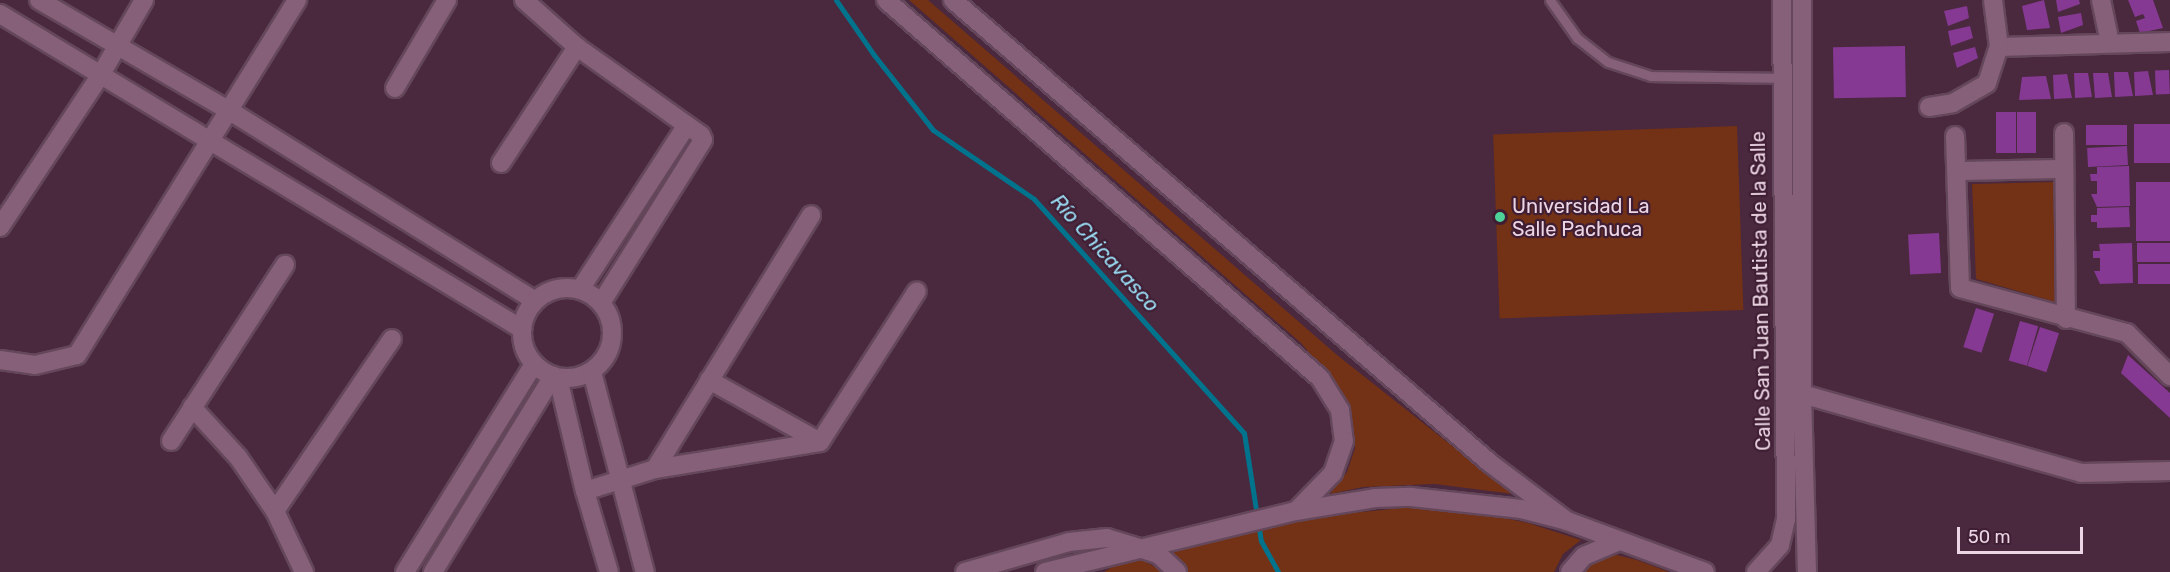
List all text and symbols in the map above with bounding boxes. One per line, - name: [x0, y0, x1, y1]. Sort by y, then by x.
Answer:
- street label: Calle San Juan Bautista de la Salle: [1746, 131, 1776, 451]
- water label: Río Chicavasco: [1045, 189, 1165, 317]
- place label: Universidad La Salle Pachuca: [1512, 194, 1650, 241]
- marker: Universidad La Salle Pachuca: [1493, 210, 1507, 224]
- scale bar: [1960, 515, 2086, 553]
- text: 50 m: [1968, 526, 2011, 548]

